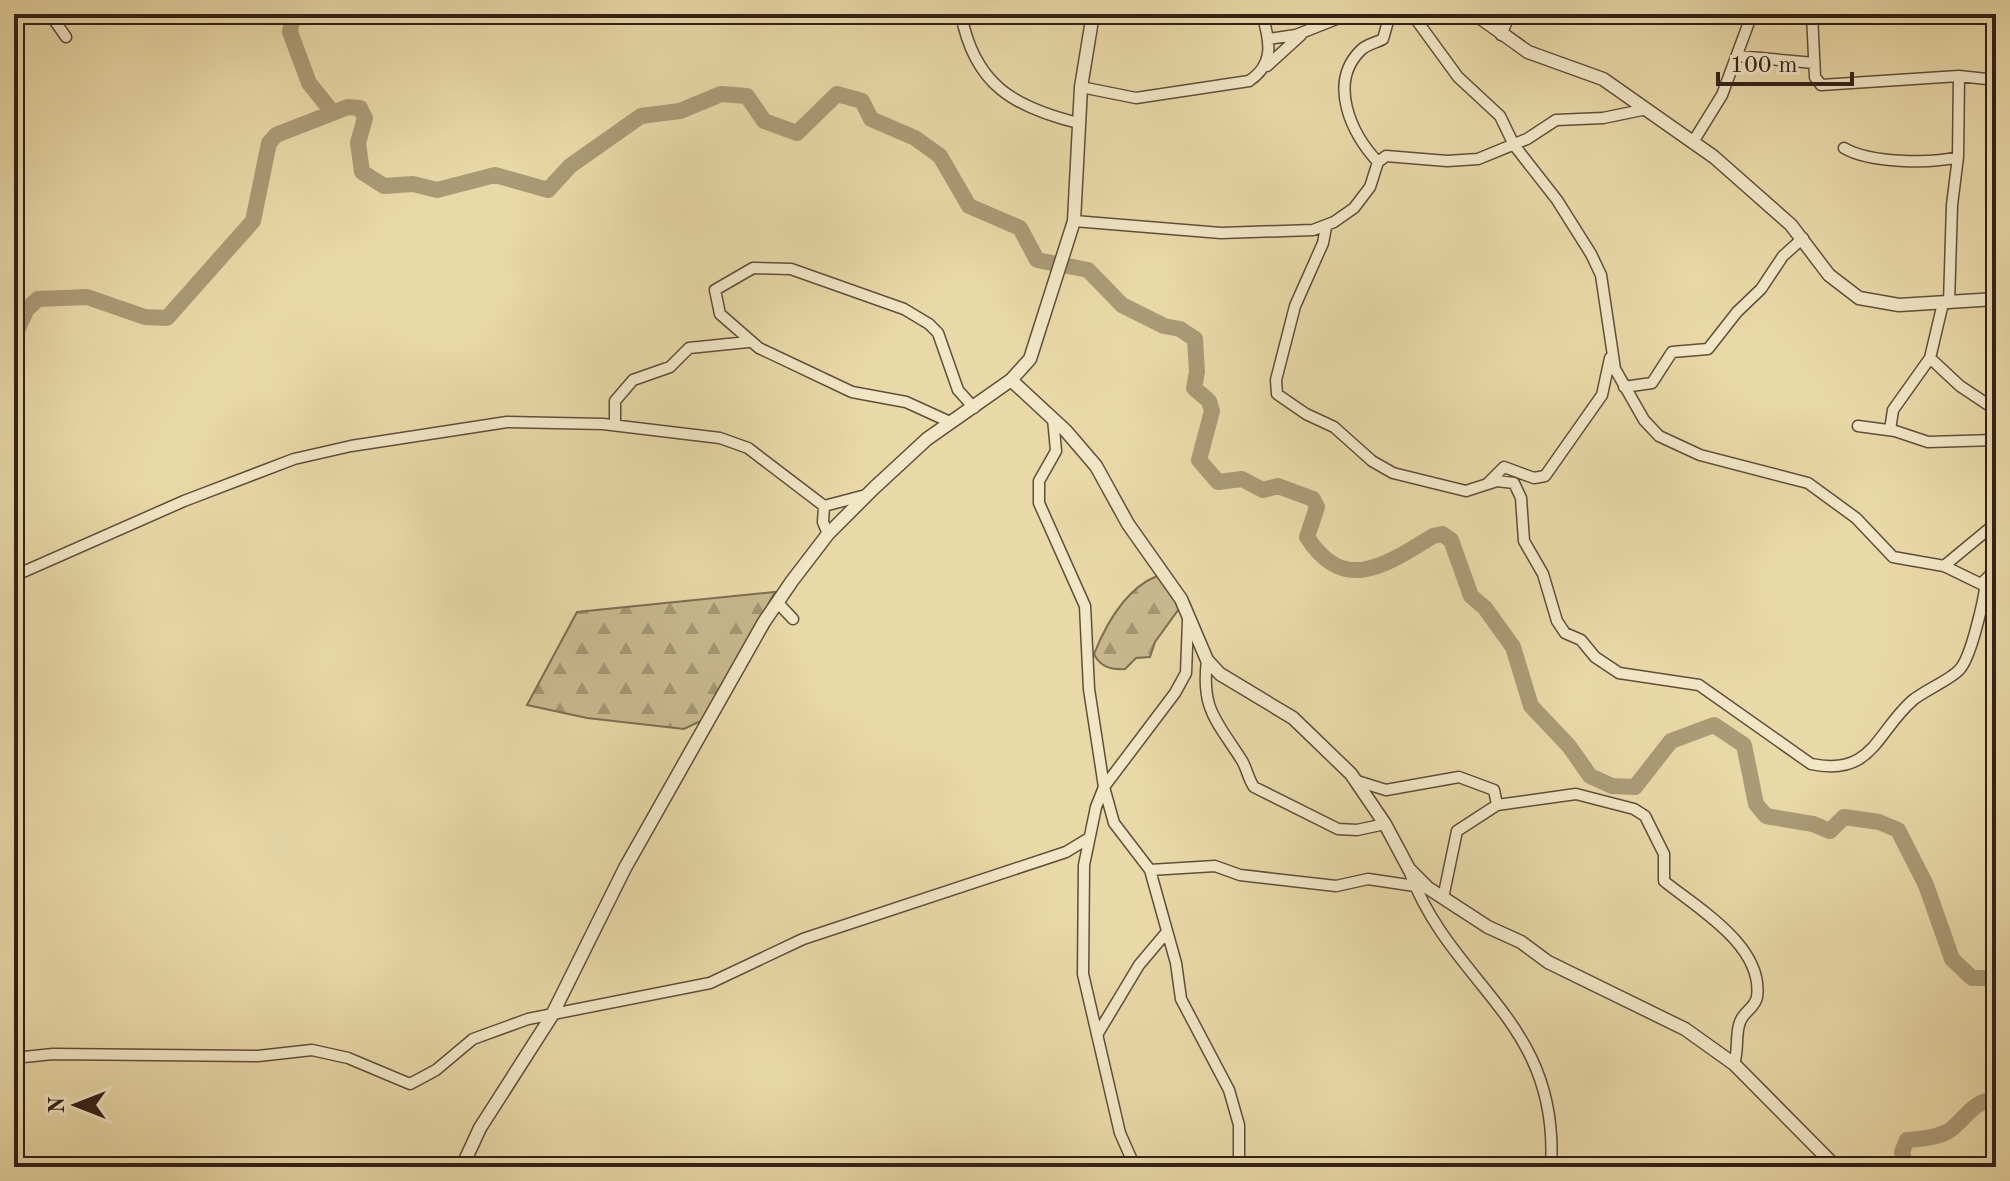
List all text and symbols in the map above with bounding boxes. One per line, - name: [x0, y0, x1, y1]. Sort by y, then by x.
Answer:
- scale bar: [1718, 36, 1852, 86]
- text: 100 m: [1730, 54, 1798, 78]
- north arrow: [36, 1065, 116, 1145]
- text: N: [47, 1096, 69, 1113]

